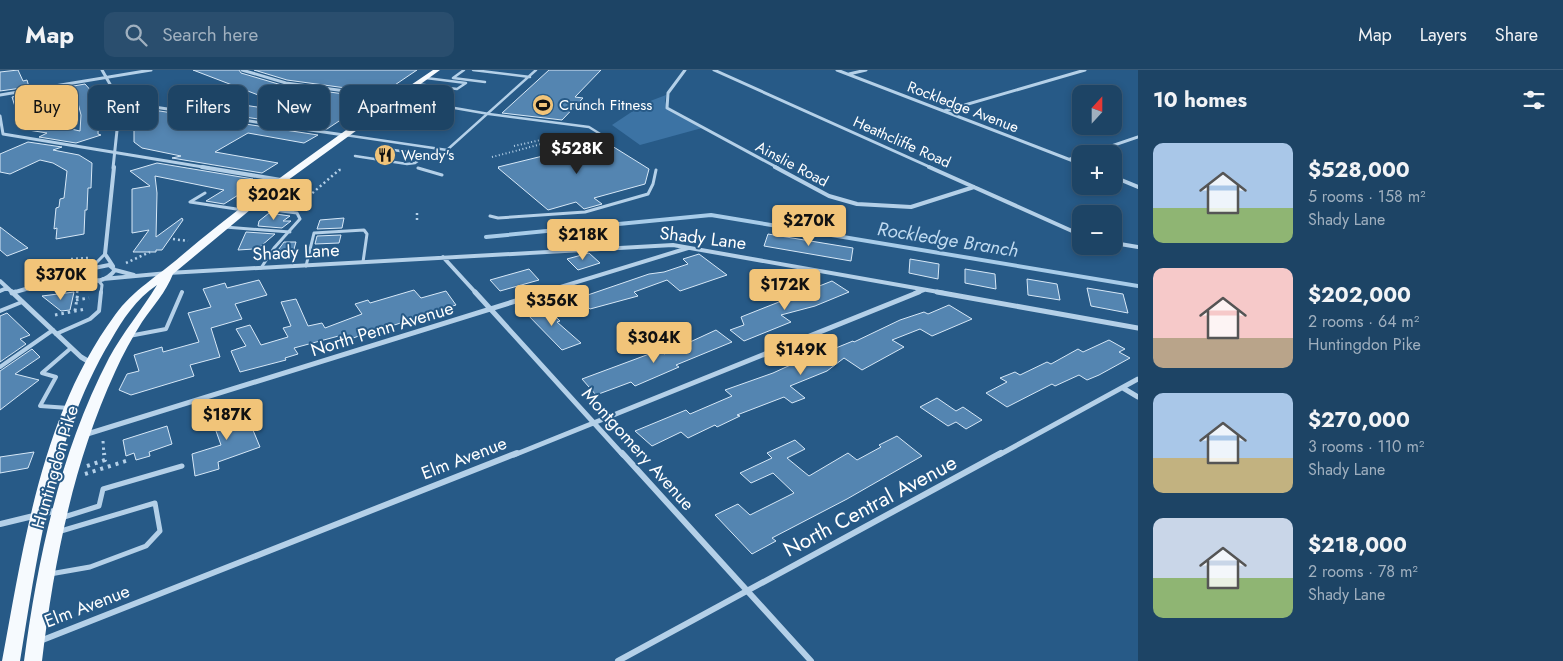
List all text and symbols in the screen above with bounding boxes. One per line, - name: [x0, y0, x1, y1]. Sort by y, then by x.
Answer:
- search box: [104, 12, 454, 57]
- text: Map: [25, 17, 74, 52]
- icon: search: [122, 21, 150, 49]
- text: Search here: [162, 21, 258, 48]
- text: Map: [1358, 22, 1392, 48]
- text: Layers: [1420, 22, 1467, 48]
- text: Share: [1495, 22, 1538, 48]
- street label: Rockledge Avenue: [904, 76, 1022, 138]
- chip: Buy: [15, 85, 78, 130]
- chip: Rent: [88, 85, 158, 130]
- chip: Filters: [168, 85, 248, 130]
- chip: New: [258, 85, 330, 130]
- chip: Apartment: [340, 85, 454, 130]
- north arrow: [1072, 85, 1122, 135]
- map controls: [1072, 85, 1122, 255]
- text: 10 homes: [1153, 85, 1247, 115]
- icon: filters: [1520, 86, 1548, 114]
- sports icon: Crunch Fitness: [531, 93, 555, 117]
- place label: Crunch Fitness: [559, 94, 652, 116]
- street label: Heathcliffe Road: [850, 111, 954, 173]
- pin: $528K: [542, 132, 612, 175]
- street label: Ainslie Road: [752, 136, 832, 192]
- text: $528K: [551, 137, 603, 160]
- restaurant icon: Wendy's: [373, 143, 397, 167]
- place label: Wendy's: [401, 144, 454, 166]
- button: +: [1072, 145, 1122, 195]
- text: $528,000: [1308, 155, 1410, 185]
- icon: home: [1193, 163, 1253, 223]
- pin: $202K: [239, 178, 309, 221]
- text: $202K: [248, 183, 300, 206]
- text: 5 rooms · 158 m²: [1308, 185, 1426, 208]
- pin: $270K: [774, 204, 844, 247]
- button: −: [1072, 205, 1122, 255]
- text: Shady Lane: [1308, 208, 1385, 231]
- text: $270K: [783, 209, 835, 232]
- water label: Rockledge Branch: [875, 215, 1020, 264]
- pin: $218K: [548, 218, 618, 261]
- street label: Shady Lane: [658, 220, 748, 256]
- text: $218K: [558, 223, 608, 246]
- street label: Shady Lane: [252, 237, 340, 267]
- pin: $370K: [26, 258, 96, 301]
- text: $370K: [35, 263, 87, 286]
- pin: $172K: [750, 268, 820, 311]
- text: $172K: [760, 273, 810, 296]
- text: $202,000: [1308, 280, 1411, 310]
- pin: $356K: [517, 284, 587, 327]
- icon: home: [1193, 288, 1253, 348]
- text: $356K: [526, 289, 578, 312]
- street label: North Penn Avenue: [307, 295, 457, 363]
- text: 2 rooms · 64 m²: [1308, 310, 1419, 333]
- pin: $304K: [619, 322, 689, 364]
- text: $304K: [628, 326, 680, 349]
- text: Huntingdon Pike: [1308, 333, 1421, 356]
- pin: $149K: [766, 334, 836, 376]
- text: $149K: [775, 338, 827, 361]
- street label: Montgomery Avenue: [576, 382, 700, 516]
- pin: $187K: [192, 398, 262, 441]
- street label: Huntingdon Pike: [25, 402, 85, 532]
- text: $187K: [203, 403, 251, 426]
- text: $270,000: [1308, 405, 1410, 435]
- icon: home: [1193, 413, 1253, 473]
- street label: Elm Avenue: [418, 430, 510, 486]
- text: 3 rooms · 110 m²: [1308, 435, 1424, 458]
- street label: North Central Avenue: [778, 448, 962, 564]
- text: Shady Lane: [1308, 458, 1385, 481]
- text: $218,000: [1308, 530, 1407, 560]
- icon: home: [1193, 538, 1253, 598]
- text: 2 rooms · 78 m²: [1308, 560, 1418, 583]
- street label: Elm Avenue: [41, 578, 133, 634]
- text: Shady Lane: [1308, 583, 1385, 606]

